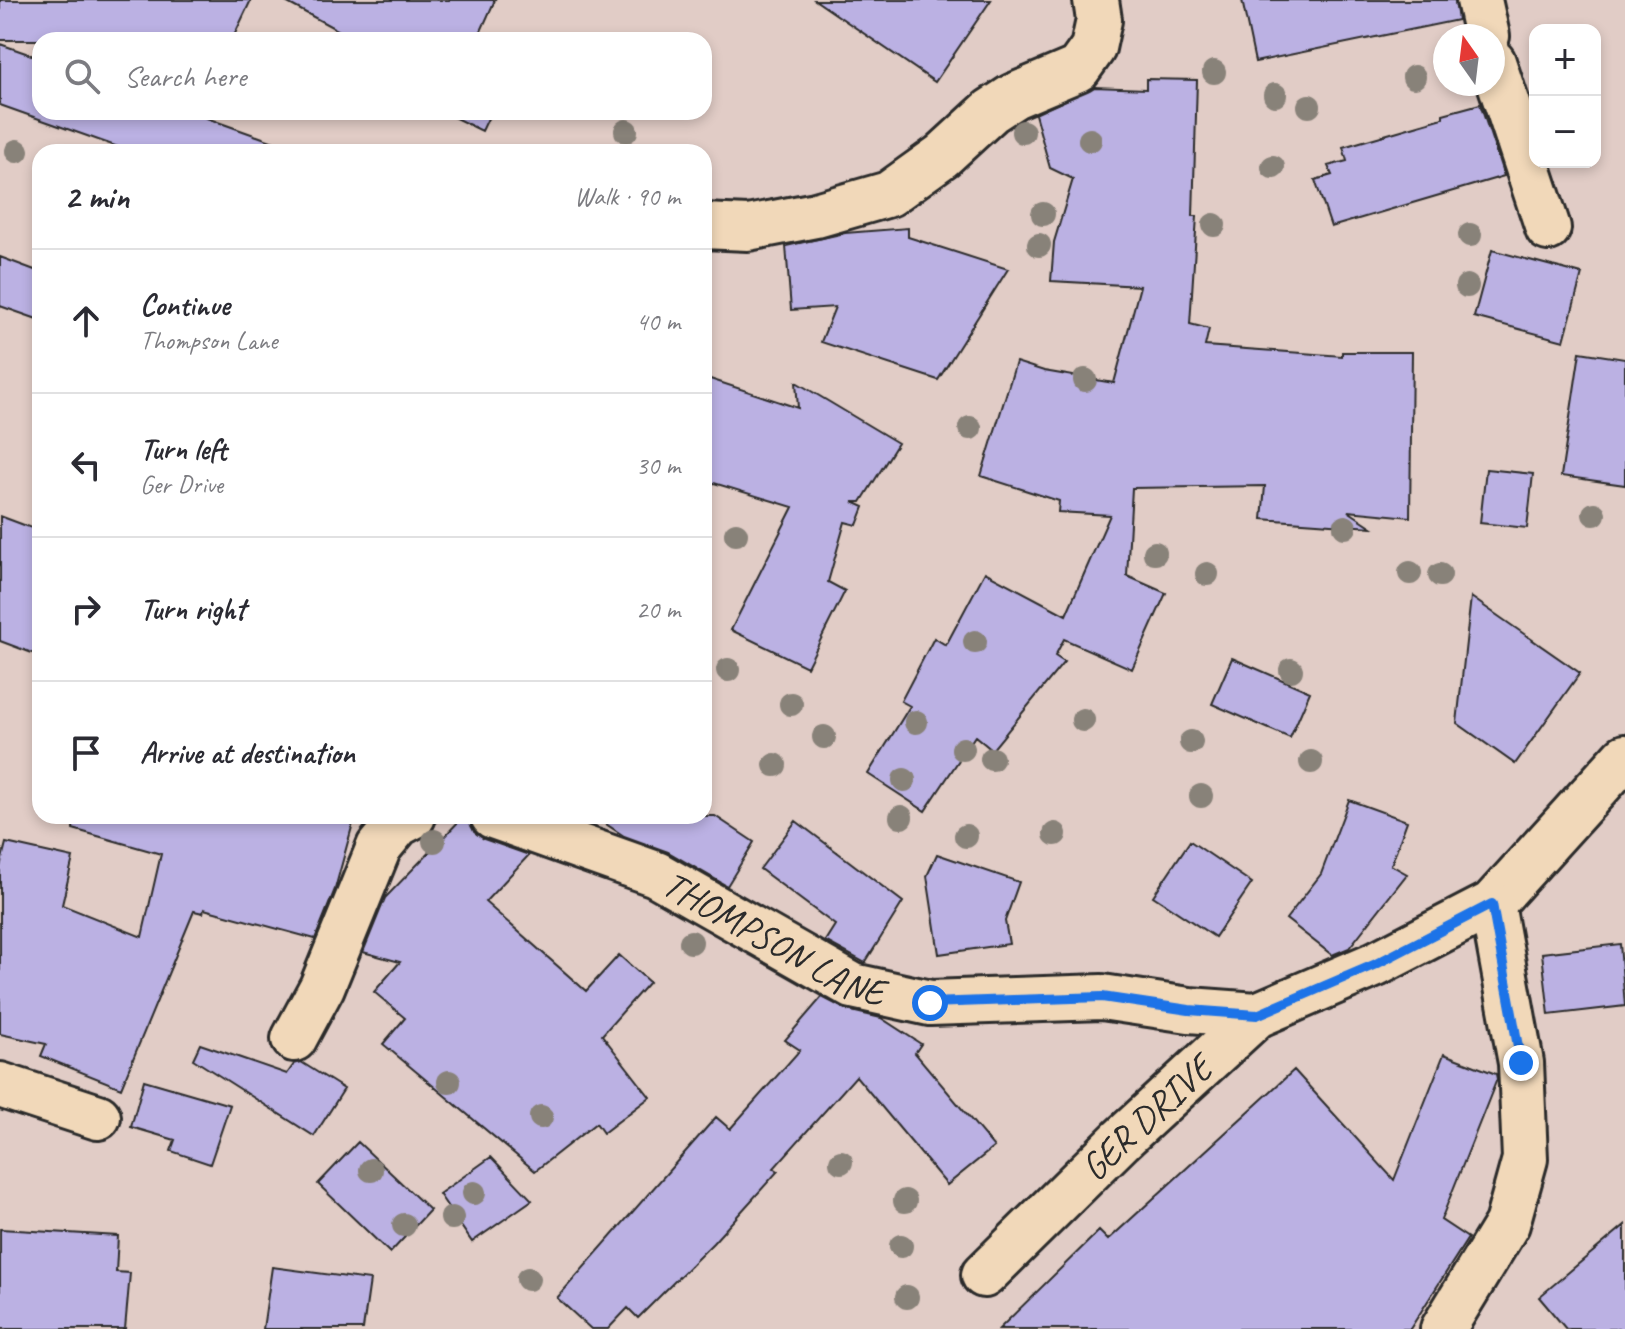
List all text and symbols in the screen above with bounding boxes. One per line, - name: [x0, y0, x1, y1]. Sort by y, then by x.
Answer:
- north arrow: [1433, 24, 1505, 96]
- map controls: [1529, 24, 1601, 168]
- button: +: [1529, 24, 1601, 96]
- search box: [32, 32, 712, 120]
- icon: search: [60, 54, 104, 98]
- text: Search here: [124, 57, 246, 95]
- button: −: [1529, 96, 1601, 168]
- text: 2 min: [64, 175, 129, 218]
- text: Walk · 90 m: [574, 180, 680, 213]
- text: Continue: [140, 286, 230, 324]
- icon: ahead: [64, 299, 108, 343]
- text: 40 m: [636, 305, 680, 338]
- text: Thompson Lane: [140, 324, 277, 357]
- text: Turn left: [140, 430, 227, 468]
- icon: left: [64, 443, 108, 487]
- text: 30 m: [636, 449, 680, 482]
- text: Ger Drive: [140, 468, 223, 501]
- icon: right: [64, 587, 108, 631]
- text: Turn right: [140, 590, 245, 628]
- text: 20 m: [636, 593, 680, 626]
- icon: arrive: [64, 731, 108, 775]
- text: Arrive at destination: [140, 734, 355, 772]
- street label: THOMPSON LANE: [655, 860, 893, 1017]
- route start: [912, 985, 948, 1021]
- street label: GER DRIVE: [1070, 1041, 1226, 1190]
- route end: [1503, 1045, 1539, 1081]

